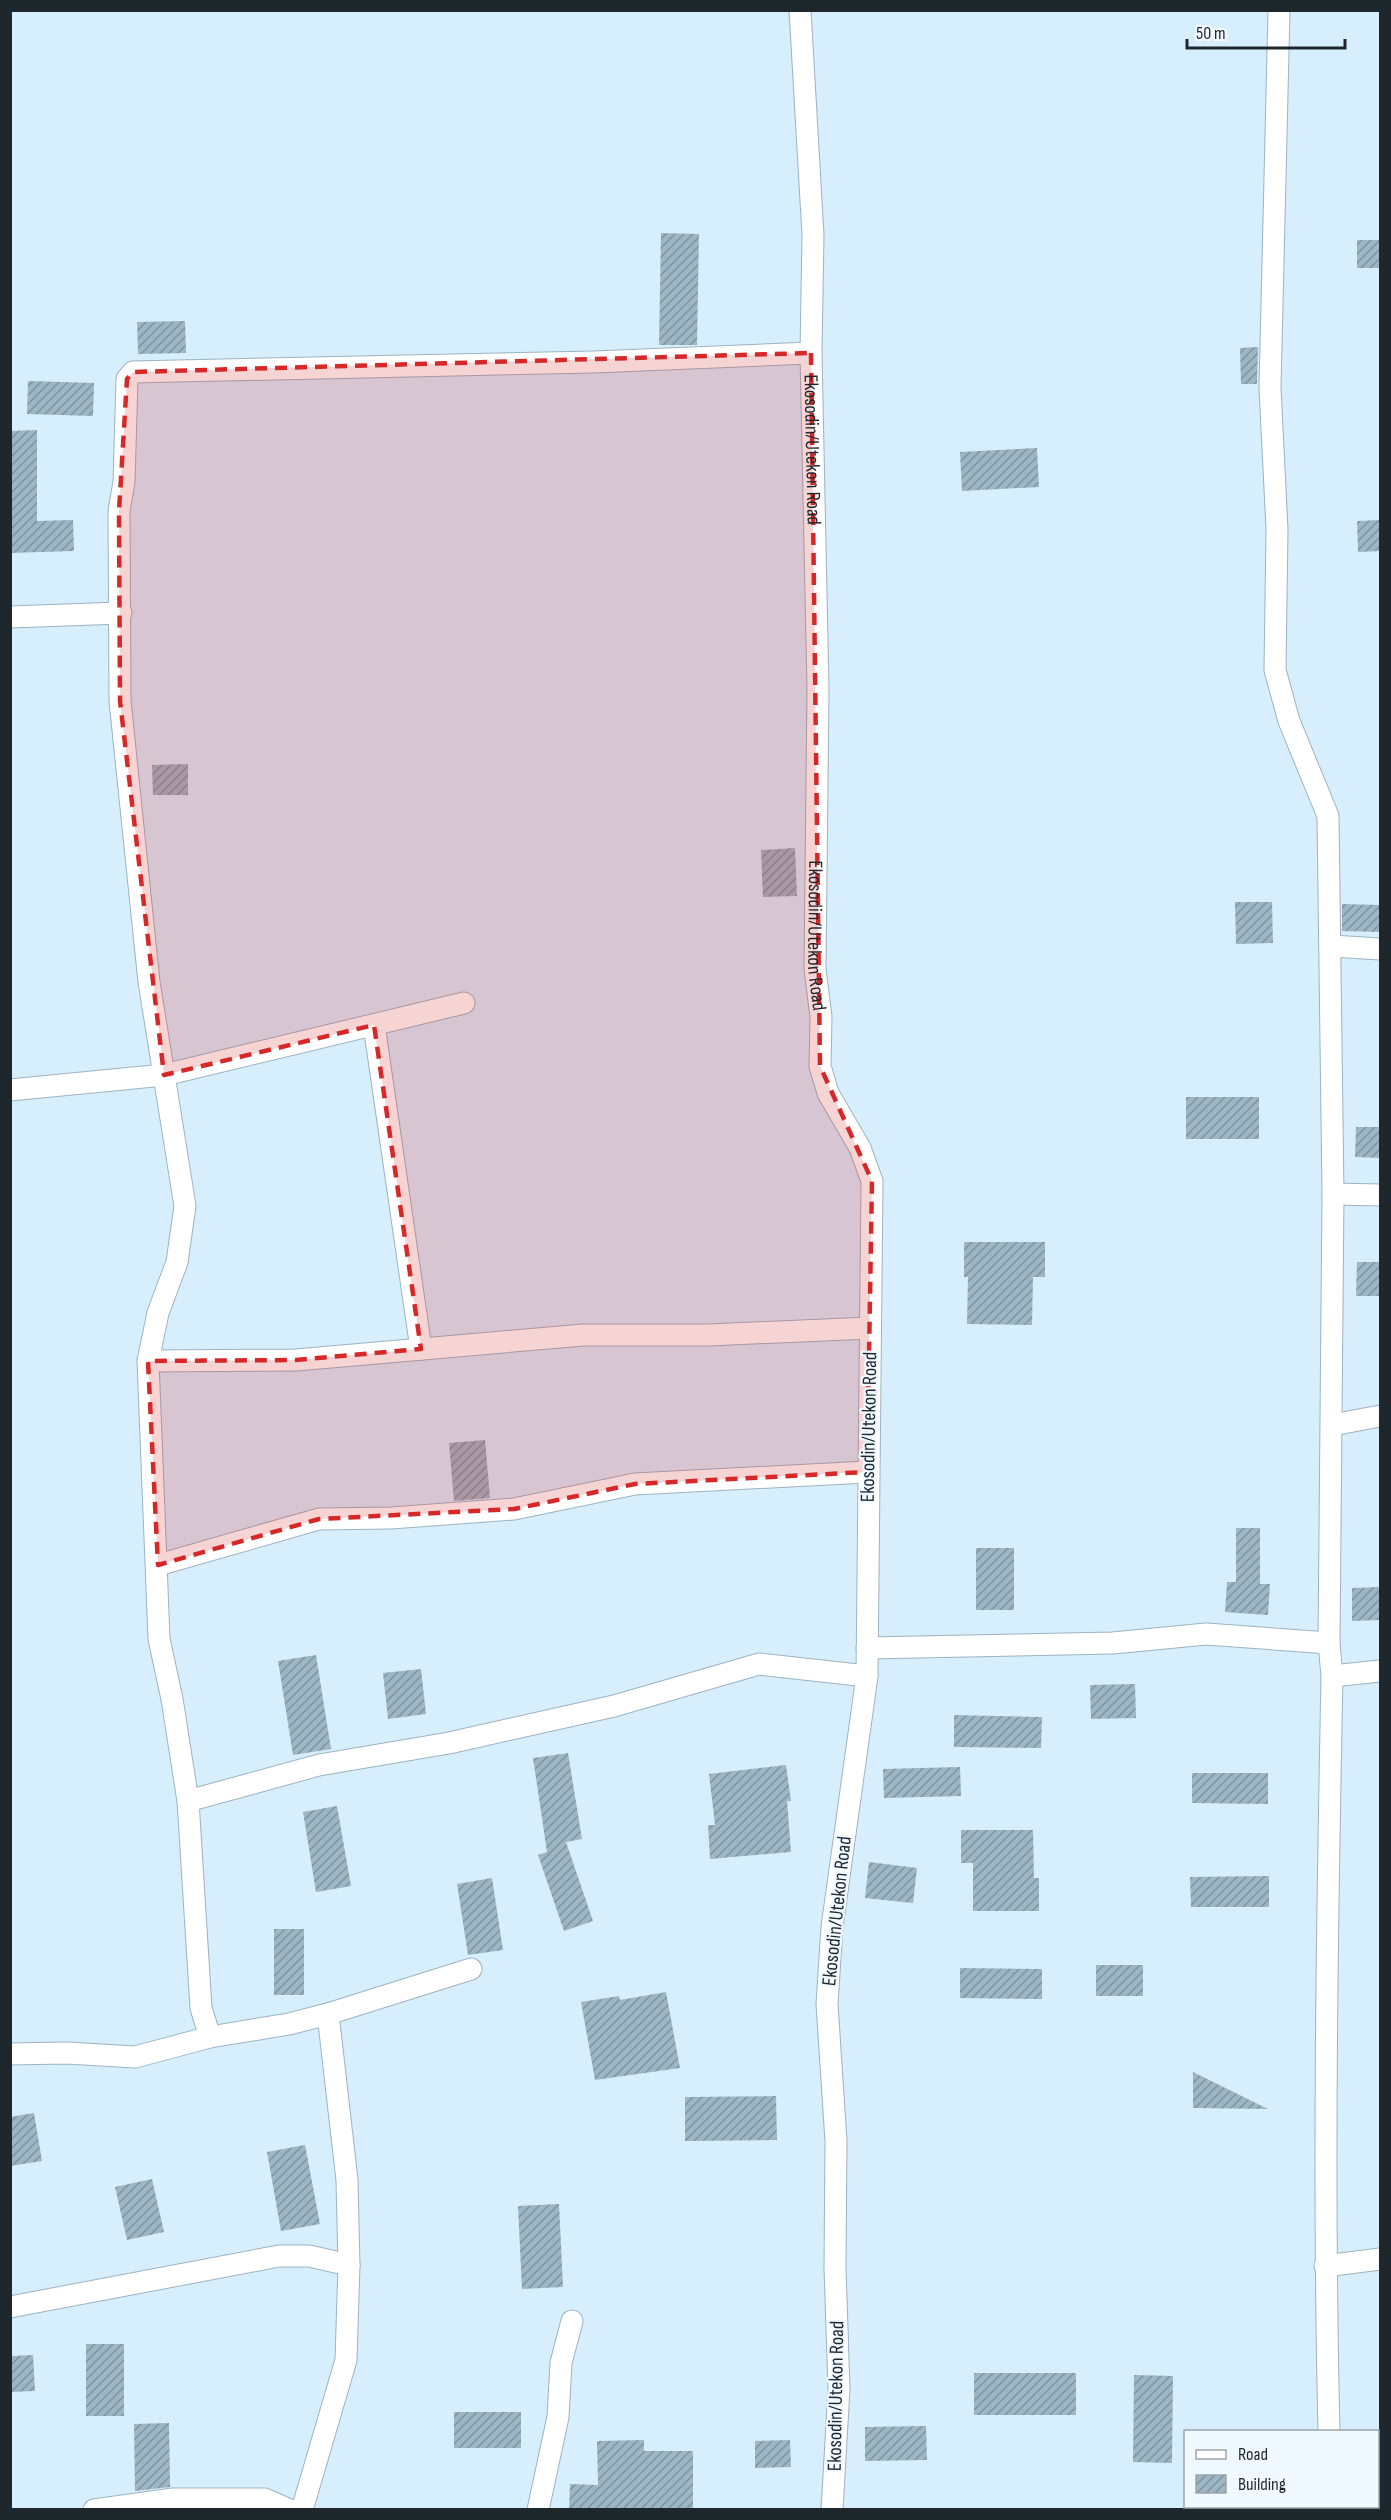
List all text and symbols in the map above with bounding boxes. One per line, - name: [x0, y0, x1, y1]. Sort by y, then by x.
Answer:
- scale bar: [1187, 12, 1344, 50]
- text: 50 m: [1196, 23, 1226, 44]
- street label: Ekosodin/Utekon Road: [798, 374, 826, 525]
- street label: Ekosodin/Utekon Road: [802, 860, 831, 1012]
- street label: Ekosodin/Utekon Road: [856, 1352, 882, 1502]
- street label: Ekosodin/Utekon Road: [817, 1835, 857, 1987]
- street label: Ekosodin/Utekon Road: [823, 2321, 849, 2471]
- legend: [1184, 2430, 1379, 2508]
- text: Road: [1238, 2444, 1268, 2465]
- text: Building: [1238, 2474, 1286, 2495]

